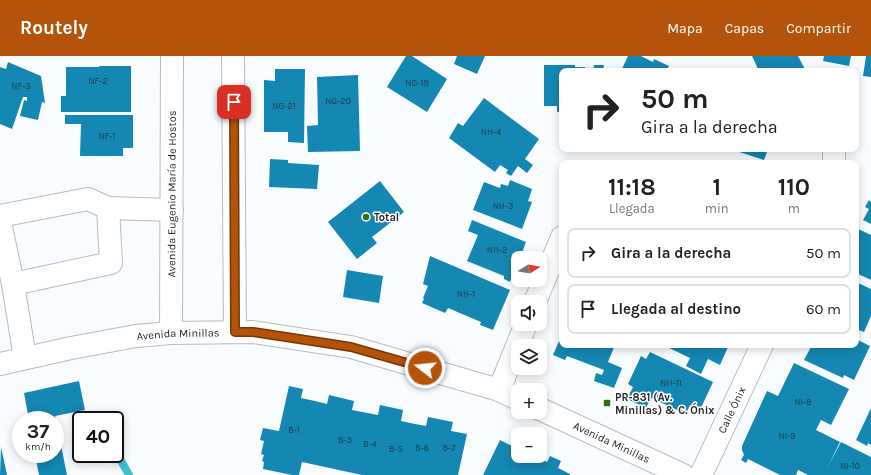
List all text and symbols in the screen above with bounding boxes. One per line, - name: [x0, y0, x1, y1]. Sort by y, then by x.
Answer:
- text: Routely: [20, 17, 88, 39]
- text: Mapa: [667, 20, 703, 37]
- text: Capas: [725, 20, 764, 37]
- text: Compartir: [786, 20, 851, 37]
- house number: NF-2: [88, 76, 108, 86]
- house number: NG-19: [405, 78, 429, 88]
- house number: NF-3: [11, 81, 31, 91]
- text: 50 m: [641, 82, 709, 115]
- icon: right: [575, 84, 627, 136]
- pin: [217, 85, 251, 119]
- icon: arrive: [223, 91, 245, 113]
- house number: NG-20: [325, 96, 351, 106]
- house number: NG-21: [272, 101, 296, 111]
- street label: Avenida Eugenio María de Hostos: [165, 110, 178, 278]
- text: Gira a la derecha: [641, 116, 778, 138]
- house number: NH-4: [481, 127, 501, 137]
- house number: NF-1: [99, 131, 116, 141]
- text: 11:18: [608, 173, 656, 201]
- text: 1: [712, 173, 721, 201]
- text: 110: [778, 173, 810, 201]
- house number: NH-3: [493, 201, 513, 211]
- text: Llegada: [609, 201, 655, 216]
- text: min: [705, 201, 729, 216]
- text: m: [788, 201, 800, 216]
- place label: Total: [374, 211, 399, 224]
- marker: Total: [361, 212, 371, 222]
- icon: right: [577, 242, 599, 264]
- text: Gira a la derecha: [611, 244, 731, 262]
- text: 50 m: [806, 244, 841, 262]
- house number: NH-2: [487, 245, 507, 255]
- north arrow: [511, 251, 547, 287]
- map controls: [511, 251, 547, 463]
- house number: NH-1: [457, 289, 475, 299]
- button: sound: [511, 295, 547, 331]
- icon: arrive: [577, 298, 599, 320]
- text: Llegada al destino: [611, 300, 741, 318]
- text: 60 m: [806, 300, 841, 318]
- street label: Avenida Minillas: [136, 326, 220, 342]
- button: layers: [511, 339, 547, 375]
- position arrow: [404, 347, 446, 389]
- house number: NH-11: [660, 378, 682, 388]
- button: +: [511, 383, 547, 419]
- street label: Calle Ónix: [715, 384, 748, 435]
- place label: PR-831 (Av. Minillas) & C. Ónix: [615, 391, 714, 417]
- house number: NI-8: [794, 397, 812, 407]
- marker: PR-831 (Av. Minillas) & C. Ónix: [602, 398, 612, 408]
- speed limit sign: 40: [72, 411, 124, 463]
- street label: Avenida Minillas: [571, 419, 652, 465]
- text: 37: [27, 420, 49, 443]
- house number: B-1: [288, 425, 300, 435]
- button: −: [511, 427, 547, 463]
- house number: NI-9: [778, 431, 796, 441]
- house number: B-3: [338, 435, 352, 445]
- house number: B-4: [363, 439, 377, 449]
- text: km/h: [25, 441, 51, 453]
- house number: B-6: [415, 443, 429, 453]
- house number: B-7: [443, 443, 456, 453]
- house number: B-5: [389, 444, 403, 454]
- house number: NI-10: [840, 461, 860, 471]

